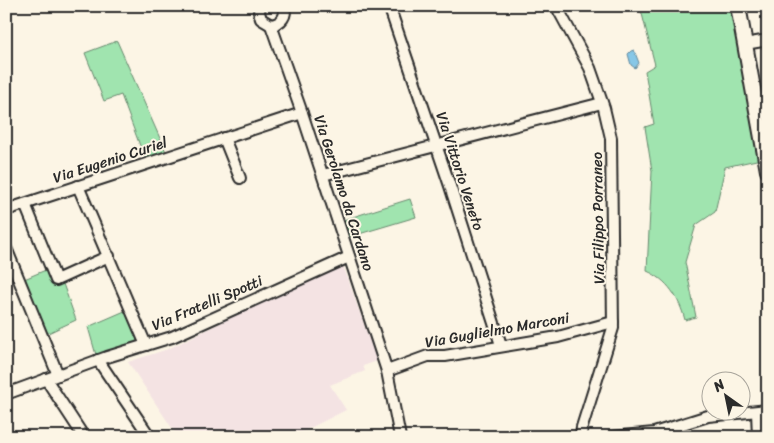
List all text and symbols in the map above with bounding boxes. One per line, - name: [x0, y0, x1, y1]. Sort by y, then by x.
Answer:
- street label: Via Vittorio Veneto: [429, 108, 492, 234]
- street label: Via Gerolamo da Cardano: [306, 111, 382, 275]
- street label: Via Eugenio Curiel: [49, 129, 171, 191]
- street label: Via Filippo Porraneo: [584, 151, 612, 284]
- street label: Via Fratelli Spotti: [147, 268, 267, 338]
- street label: Via Guglielmo Marconi: [423, 304, 572, 355]
- north arrow: [702, 370, 752, 420]
- text: N: [707, 372, 730, 399]

